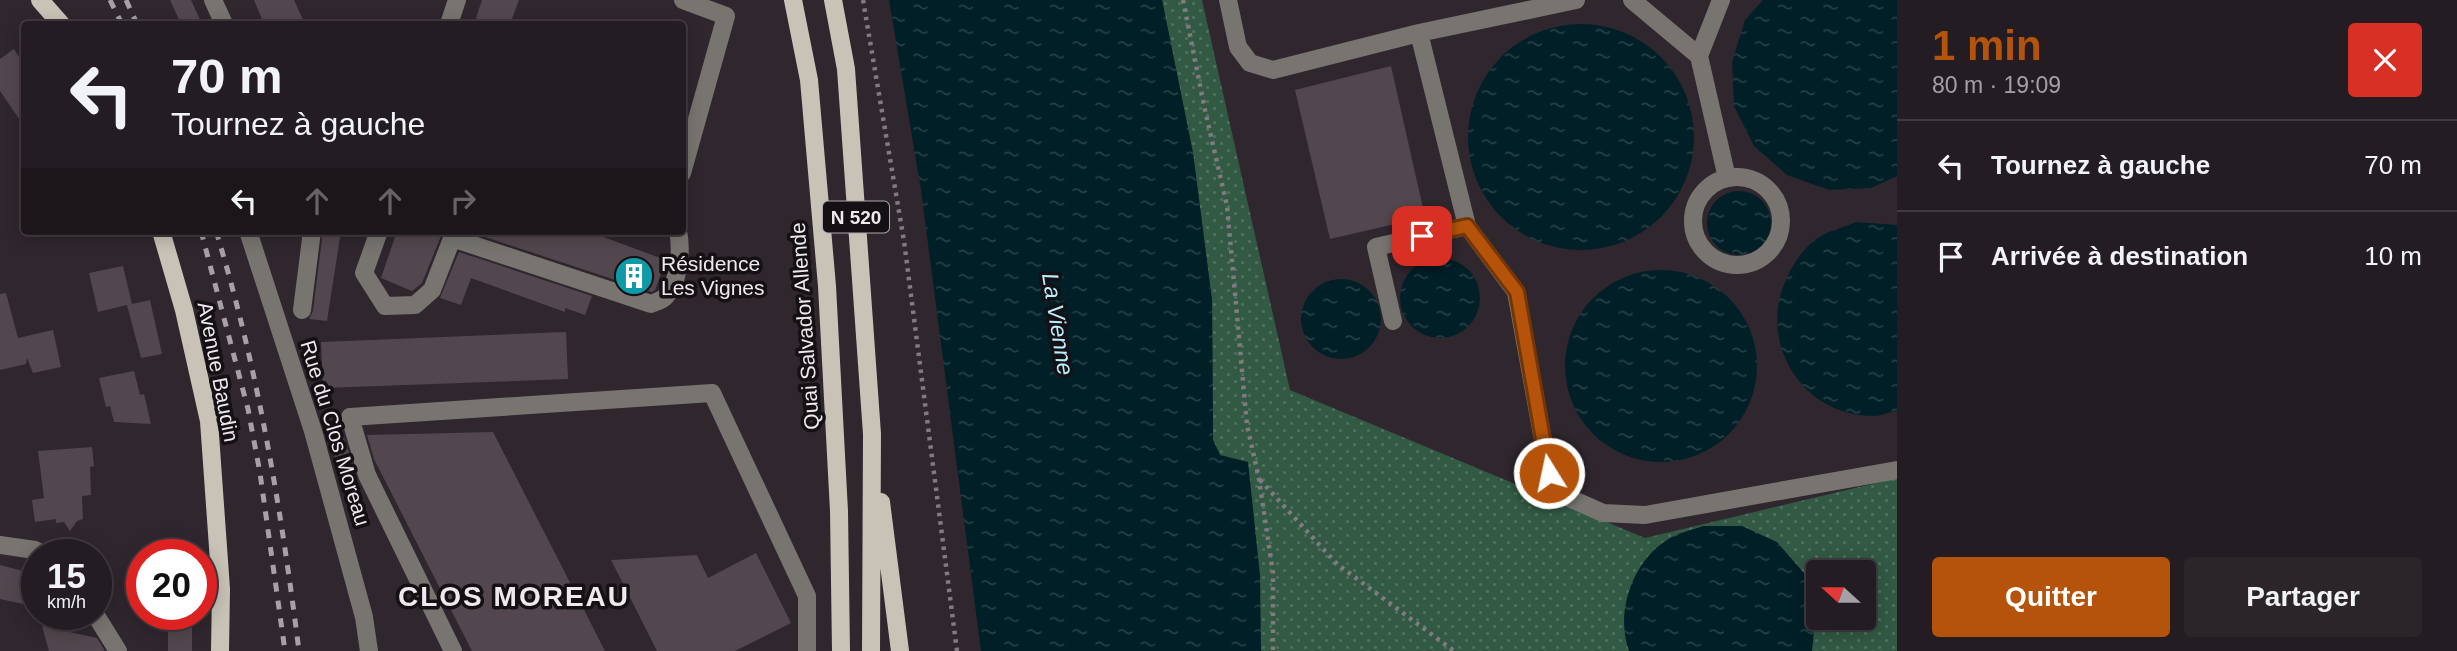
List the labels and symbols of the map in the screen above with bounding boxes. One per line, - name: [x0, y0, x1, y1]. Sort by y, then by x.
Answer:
- road number: N 520: [823, 202, 889, 232]
- pin: [1392, 206, 1452, 266]
- street label: Quai Salvador Allende: [786, 222, 823, 430]
- place label: Résidence Les Vignes: [661, 252, 765, 299]
- building icon: Résidence Les Vignes: [613, 255, 655, 297]
- water label: La Vienne: [1037, 271, 1079, 377]
- street label: Avenue Baudin: [194, 300, 243, 444]
- street label: Rue du Clos Moreau: [296, 337, 375, 528]
- position arrow: [1512, 436, 1586, 510]
- speed limit sign: 20: [126, 539, 217, 630]
- north arrow: [1806, 560, 1876, 630]
- district label: CLOS MOREAU: [398, 581, 630, 612]

